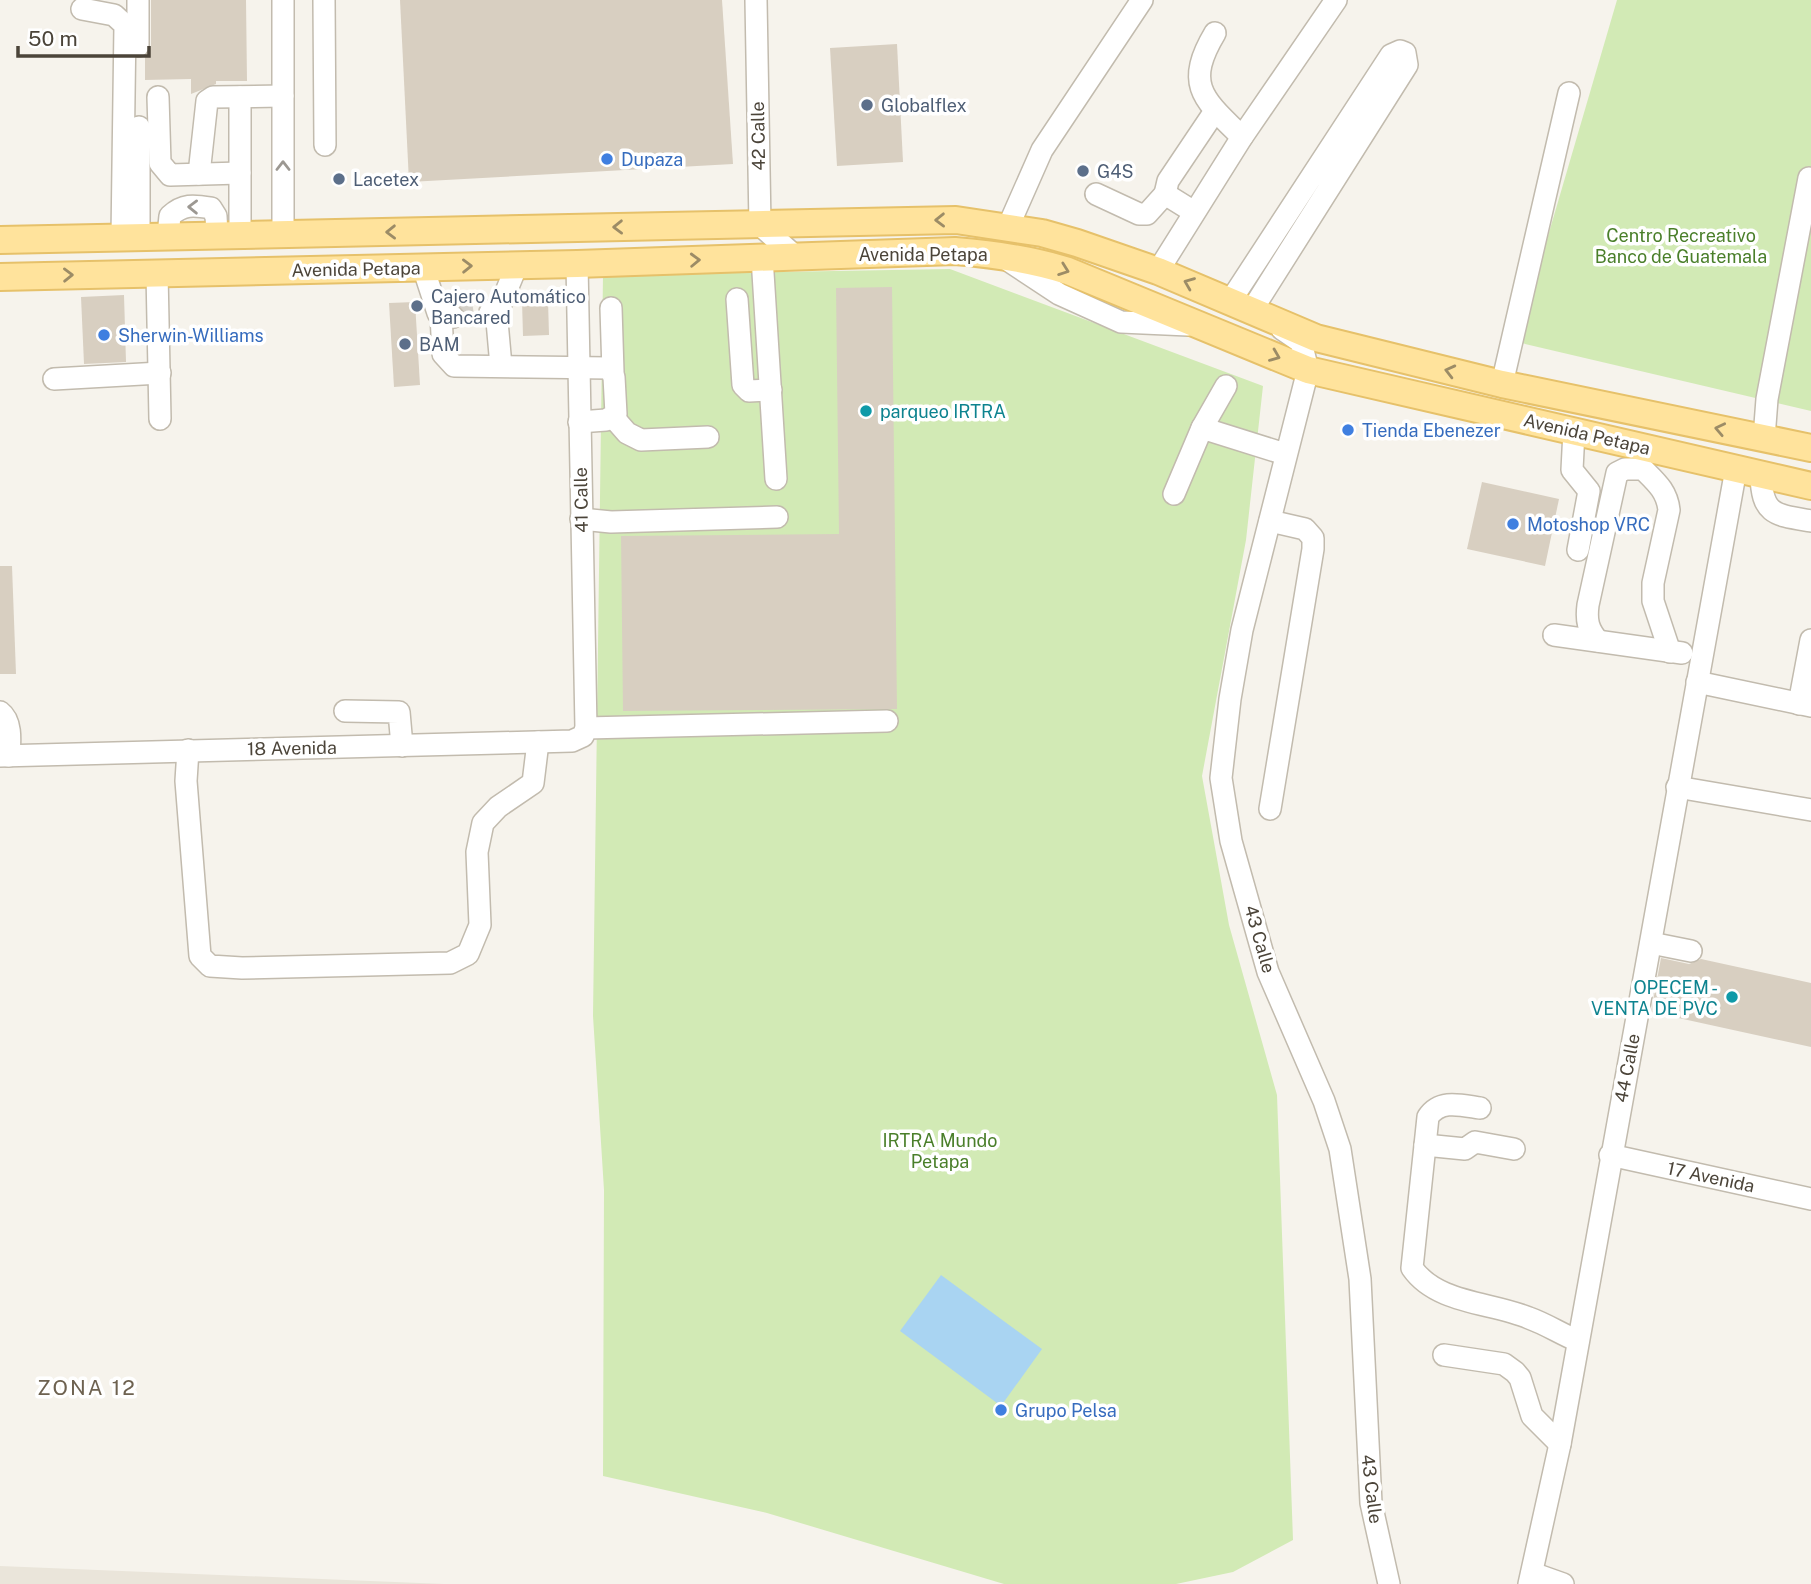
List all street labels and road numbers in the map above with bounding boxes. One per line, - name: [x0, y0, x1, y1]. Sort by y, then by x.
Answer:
- street label: 42 Calle: [747, 101, 769, 171]
- street label: Avenida Petapa: [858, 244, 988, 265]
- street label: Avenida Petapa: [291, 257, 421, 281]
- street label: Avenida Petapa: [1522, 409, 1652, 459]
- street label: 41 Calle: [570, 467, 592, 533]
- street label: 18 Avenida: [247, 737, 337, 759]
- street label: 43 Calle: [1240, 903, 1280, 975]
- street label: 44 Calle: [1610, 1032, 1644, 1104]
- street label: 17 Avenida: [1665, 1157, 1757, 1197]
- street label: 43 Calle: [1357, 1453, 1387, 1525]

